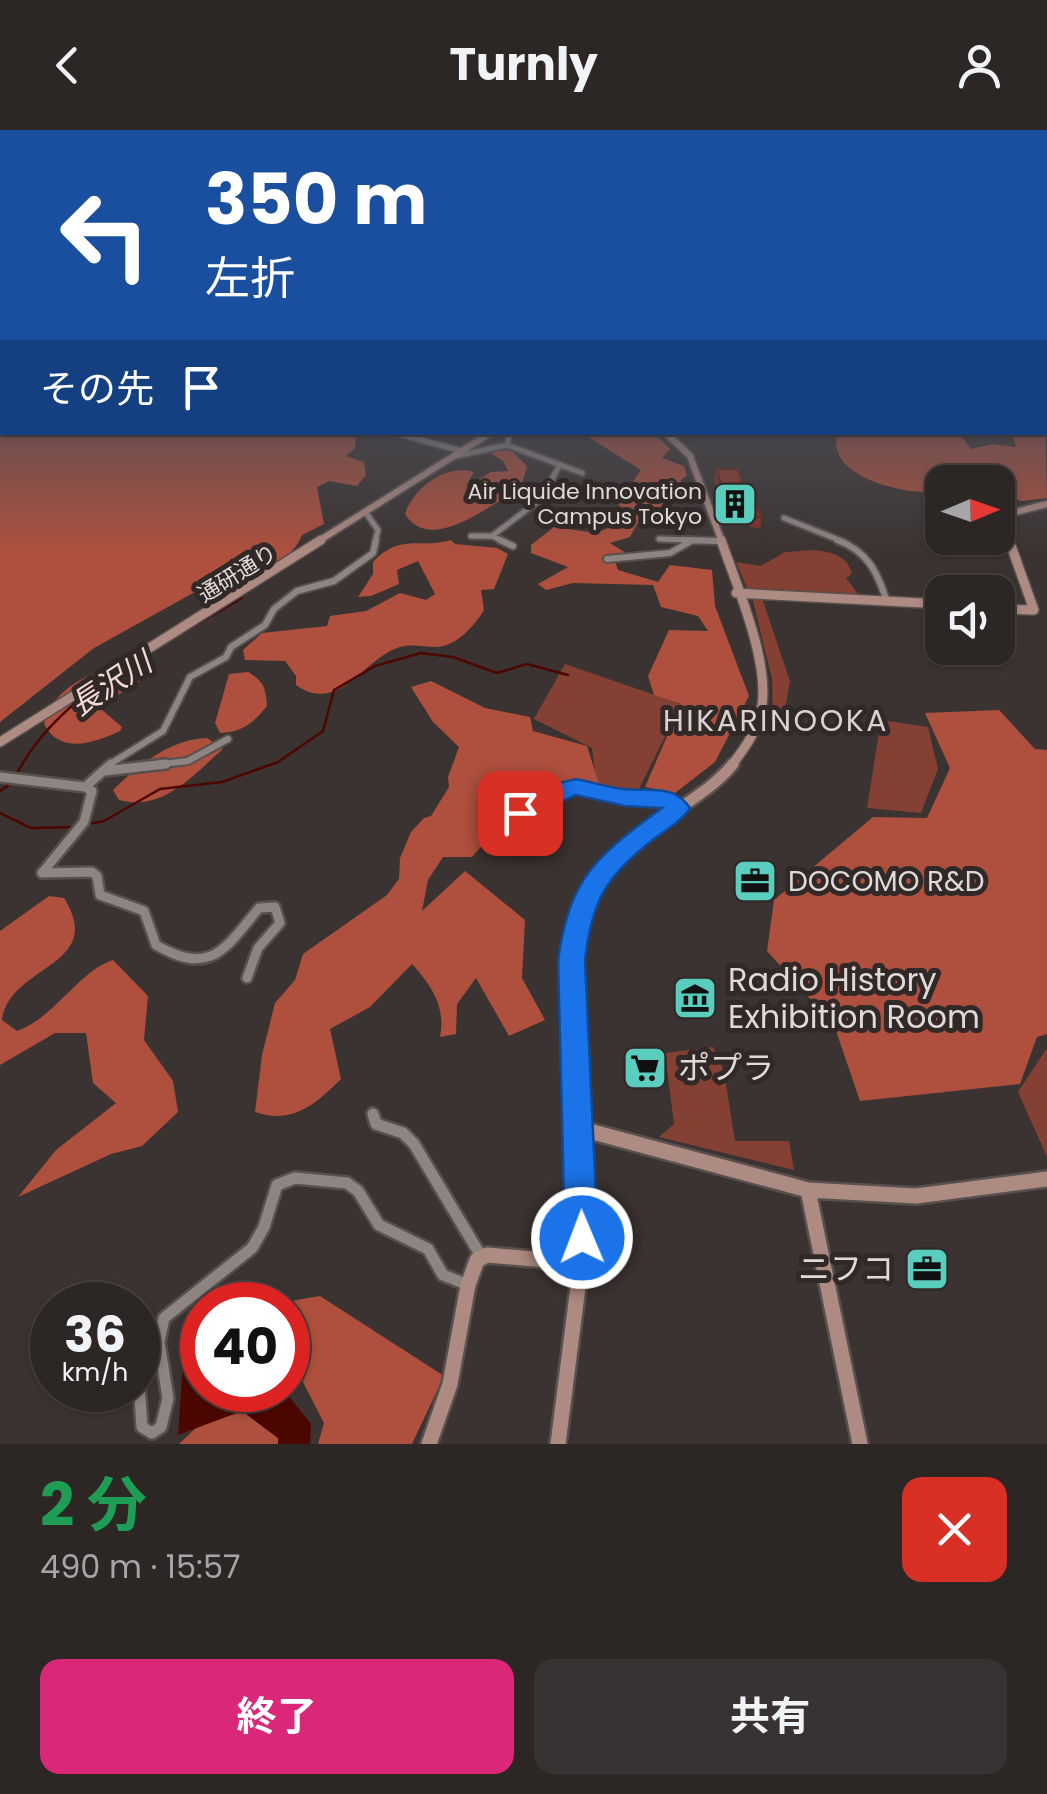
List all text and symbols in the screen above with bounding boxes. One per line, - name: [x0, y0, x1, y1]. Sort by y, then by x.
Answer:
- text: Turnly: [449, 33, 598, 96]
- icon: back: [40, 38, 95, 93]
- icon: person: [952, 38, 1007, 93]
- text: 350 m: [205, 150, 427, 249]
- icon: left: [40, 170, 170, 300]
- text: 左折: [205, 247, 295, 310]
- icon: arrive: [174, 360, 229, 415]
- text: その先: [40, 362, 154, 415]
- north arrow: [925, 465, 1015, 555]
- map controls: [925, 465, 1015, 665]
- place label: Air Liquide Innovation Campus Tokyo: [468, 476, 702, 532]
- building icon: Air Liquide Innovation Campus Tokyo: [712, 481, 758, 527]
- street label: 通研通り: [192, 537, 283, 610]
- button: sound: [925, 575, 1015, 665]
- water label: 長沢川: [61, 639, 163, 726]
- district label: HIKARINOOKA: [663, 699, 889, 742]
- pin: [478, 771, 563, 856]
- icon: arrive: [493, 786, 548, 841]
- office icon: DOCOMO R&D: [732, 858, 778, 904]
- place label: DOCOMO R&D: [788, 862, 985, 901]
- place label: Radio History Exhibition Room: [728, 957, 980, 1039]
- museum icon: Radio History Exhibition Room: [672, 975, 718, 1021]
- supermarket icon: ポプラ: [622, 1045, 668, 1091]
- place label: ポプラ: [678, 1045, 774, 1090]
- position arrow: [530, 1186, 634, 1290]
- place label: ニフコ: [798, 1246, 894, 1291]
- office icon: ニフコ: [904, 1246, 950, 1292]
- speed limit sign: 40: [180, 1282, 310, 1412]
- text: 36: [64, 1299, 126, 1370]
- text: km/h: [62, 1355, 128, 1390]
- text: 2 分: [40, 1463, 147, 1547]
- button: close: [902, 1477, 1007, 1582]
- text: 490 m · 15:57: [40, 1544, 240, 1589]
- button: 終了: [40, 1659, 514, 1774]
- button: 共有: [534, 1659, 1007, 1774]

